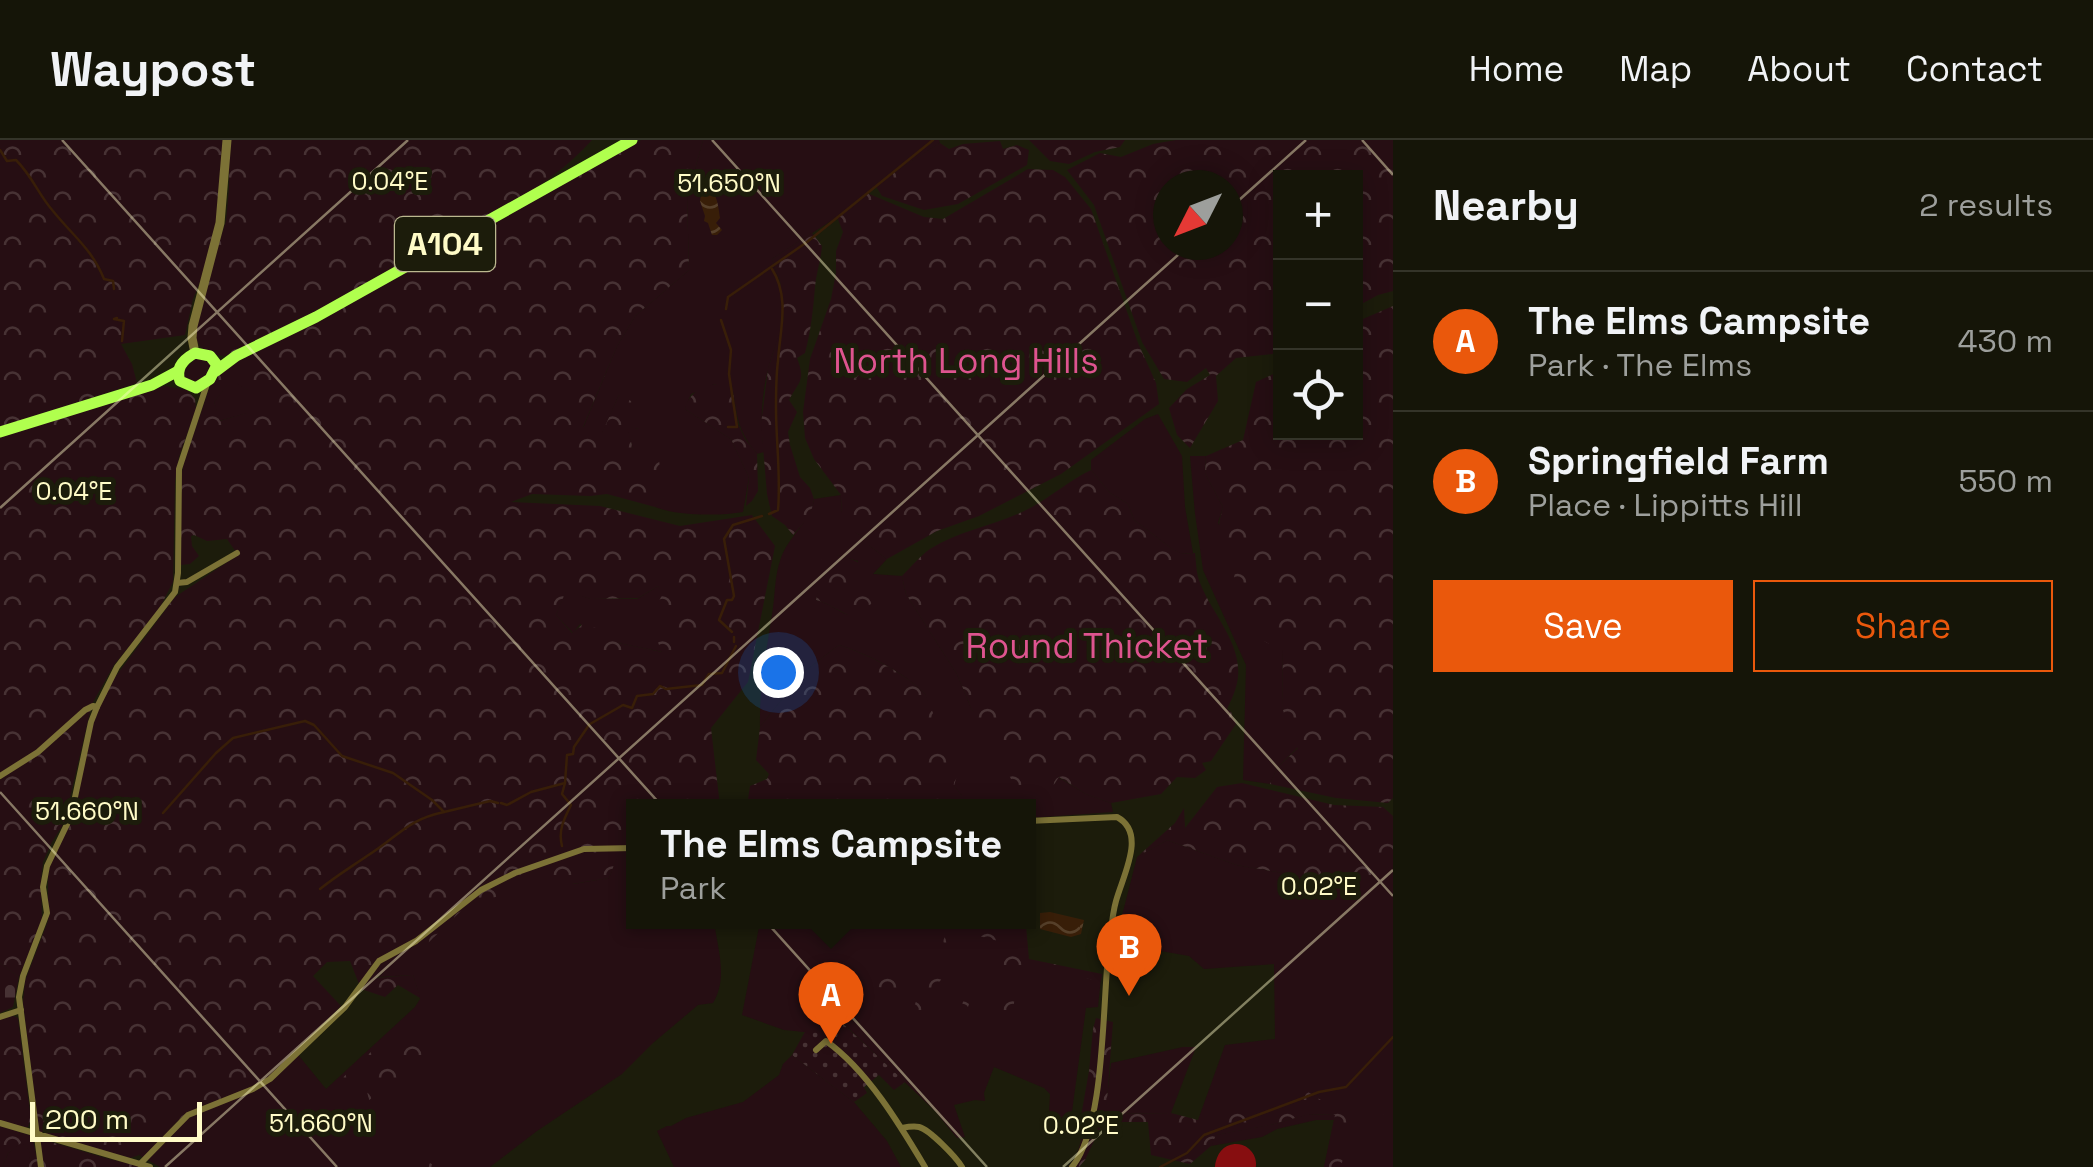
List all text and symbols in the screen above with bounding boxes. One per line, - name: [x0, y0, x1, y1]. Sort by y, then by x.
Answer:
- text: Waypost: [50, 39, 256, 100]
- text: Home: [1469, 47, 1564, 91]
- text: Map: [1619, 47, 1692, 91]
- text: About: [1747, 47, 1851, 91]
- text: Contact: [1906, 47, 2043, 91]
- text: 0.04°E: [352, 165, 428, 197]
- text: 51.650°N: [677, 167, 781, 199]
- north arrow: [1153, 170, 1243, 260]
- map controls: [1273, 170, 1363, 440]
- button: +: [1273, 170, 1363, 260]
- text: Nearby: [1433, 179, 1579, 232]
- text: 2 results: [1919, 185, 2053, 225]
- road number: A104: [395, 217, 495, 271]
- button: −: [1273, 260, 1363, 350]
- text: The Elms Campsite: [1528, 297, 1870, 345]
- text: A: [1455, 321, 1476, 361]
- text: 430 m: [1957, 321, 2053, 361]
- park label: North Long Hills: [833, 339, 1099, 383]
- text: Park · The Elms: [1528, 345, 1752, 385]
- button: locate: [1273, 350, 1363, 440]
- text: Springfield Farm: [1528, 437, 1829, 485]
- text: B: [1455, 461, 1476, 501]
- text: 550 m: [1958, 461, 2053, 501]
- text: 0.04°E: [36, 475, 112, 507]
- text: Place · Lippitts Hill: [1528, 485, 1803, 525]
- button: Save: [1433, 580, 1733, 672]
- button: Share: [1753, 580, 2053, 672]
- park label: Round Thicket: [966, 624, 1208, 668]
- your location: [753, 647, 804, 698]
- text: 51.660°N: [35, 795, 139, 827]
- popup: [626, 799, 1036, 929]
- text: The Elms Campsite: [660, 820, 1002, 868]
- text: Park: [660, 868, 726, 908]
- text: 0.02°E: [1281, 870, 1357, 902]
- pin: B: [1096, 914, 1162, 996]
- pin: A: [798, 962, 864, 1044]
- scale bar: [30, 1097, 202, 1142]
- text: 200 m: [45, 1101, 129, 1137]
- text: 51.660°N: [269, 1107, 373, 1139]
- text: 0.02°E: [1043, 1109, 1119, 1141]

